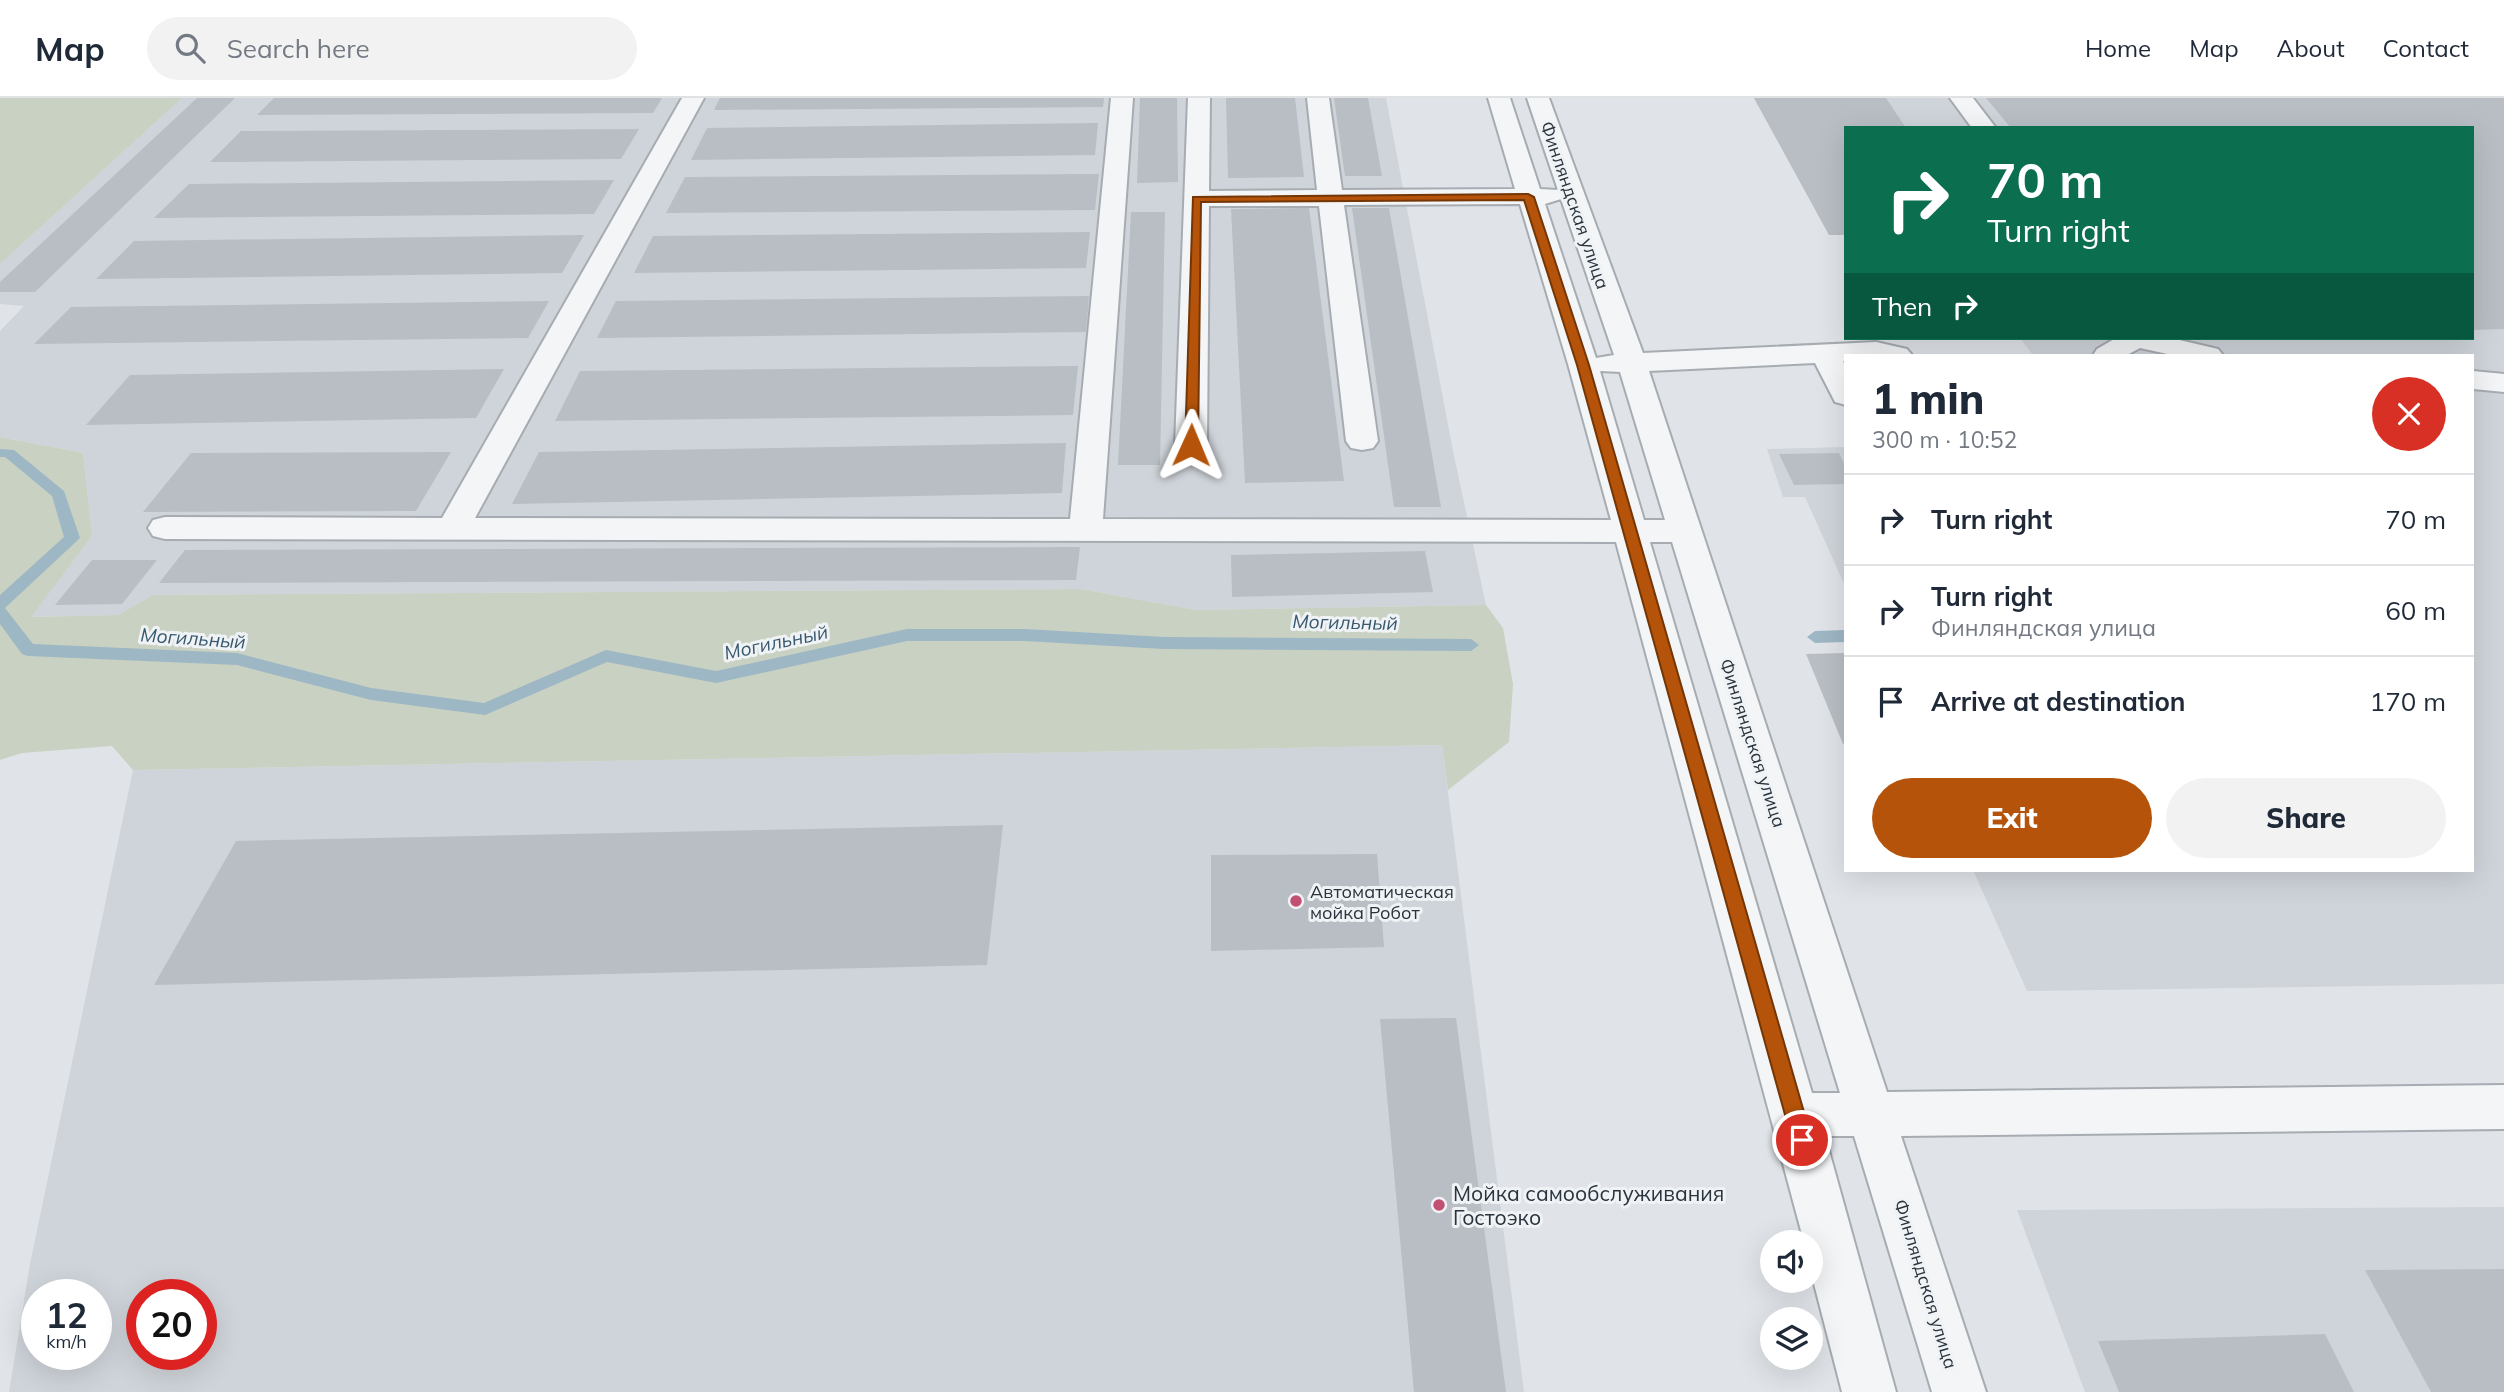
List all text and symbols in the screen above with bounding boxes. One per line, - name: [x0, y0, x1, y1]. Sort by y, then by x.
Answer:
- search box: [147, 17, 637, 80]
- text: Map: [35, 28, 105, 69]
- icon: search: [171, 29, 209, 67]
- text: Search here: [227, 32, 370, 65]
- text: Home: [2085, 33, 2151, 63]
- text: Map: [2189, 33, 2239, 63]
- text: About: [2277, 33, 2345, 63]
- text: Contact: [2383, 33, 2469, 63]
- street label: Финляндская улица: [1535, 118, 1615, 292]
- text: 70 m: [1987, 149, 2103, 210]
- icon: right: [1872, 154, 1963, 245]
- text: Turn right: [1987, 210, 2130, 250]
- icon: right: [1946, 287, 1984, 325]
- text: Then: [1872, 290, 1932, 323]
- text: 1 min: [1872, 372, 1985, 425]
- button: close: [2372, 377, 2446, 451]
- position arrow: [1154, 408, 1228, 482]
- text: 300 m · 10:52: [1872, 425, 2017, 454]
- icon: right: [1872, 501, 1910, 539]
- text: Turn right: [1931, 503, 2052, 536]
- text: 70 m: [2385, 503, 2446, 536]
- text: Turn right: [1931, 580, 2052, 613]
- icon: right: [1872, 592, 1910, 630]
- text: 60 m: [2385, 594, 2446, 627]
- water label: Могильный: [1292, 609, 1398, 635]
- text: Финляндская улица: [1931, 613, 2156, 642]
- water label: Могильный: [722, 619, 830, 665]
- water label: Могильный: [140, 622, 246, 654]
- street label: Финляндская улица: [1715, 656, 1791, 830]
- icon: arrive: [1872, 683, 1910, 721]
- text: Arrive at destination: [1931, 685, 2186, 718]
- text: 170 m: [2370, 685, 2446, 718]
- button: Exit: [1872, 778, 2152, 858]
- button: Share: [2166, 778, 2446, 858]
- place label: Автоматическая мойка Робот: [1310, 880, 1454, 924]
- marker: Автоматическая мойка Робот: [1288, 893, 1304, 909]
- pin: [1772, 1110, 1832, 1170]
- icon: arrive: [1783, 1121, 1821, 1159]
- place label: Мойка самообслуживания Гостоэко: [1453, 1180, 1724, 1230]
- street label: Финляндская улица: [1889, 1196, 1963, 1372]
- marker: Мойка самообслуживания Гостоэко: [1431, 1197, 1447, 1213]
- map controls: [1760, 1230, 1823, 1370]
- button: sound: [1760, 1230, 1823, 1293]
- speed limit sign: 20: [126, 1279, 217, 1370]
- text: 12: [45, 1293, 88, 1337]
- button: layers: [1760, 1307, 1823, 1370]
- text: km/h: [46, 1330, 87, 1353]

